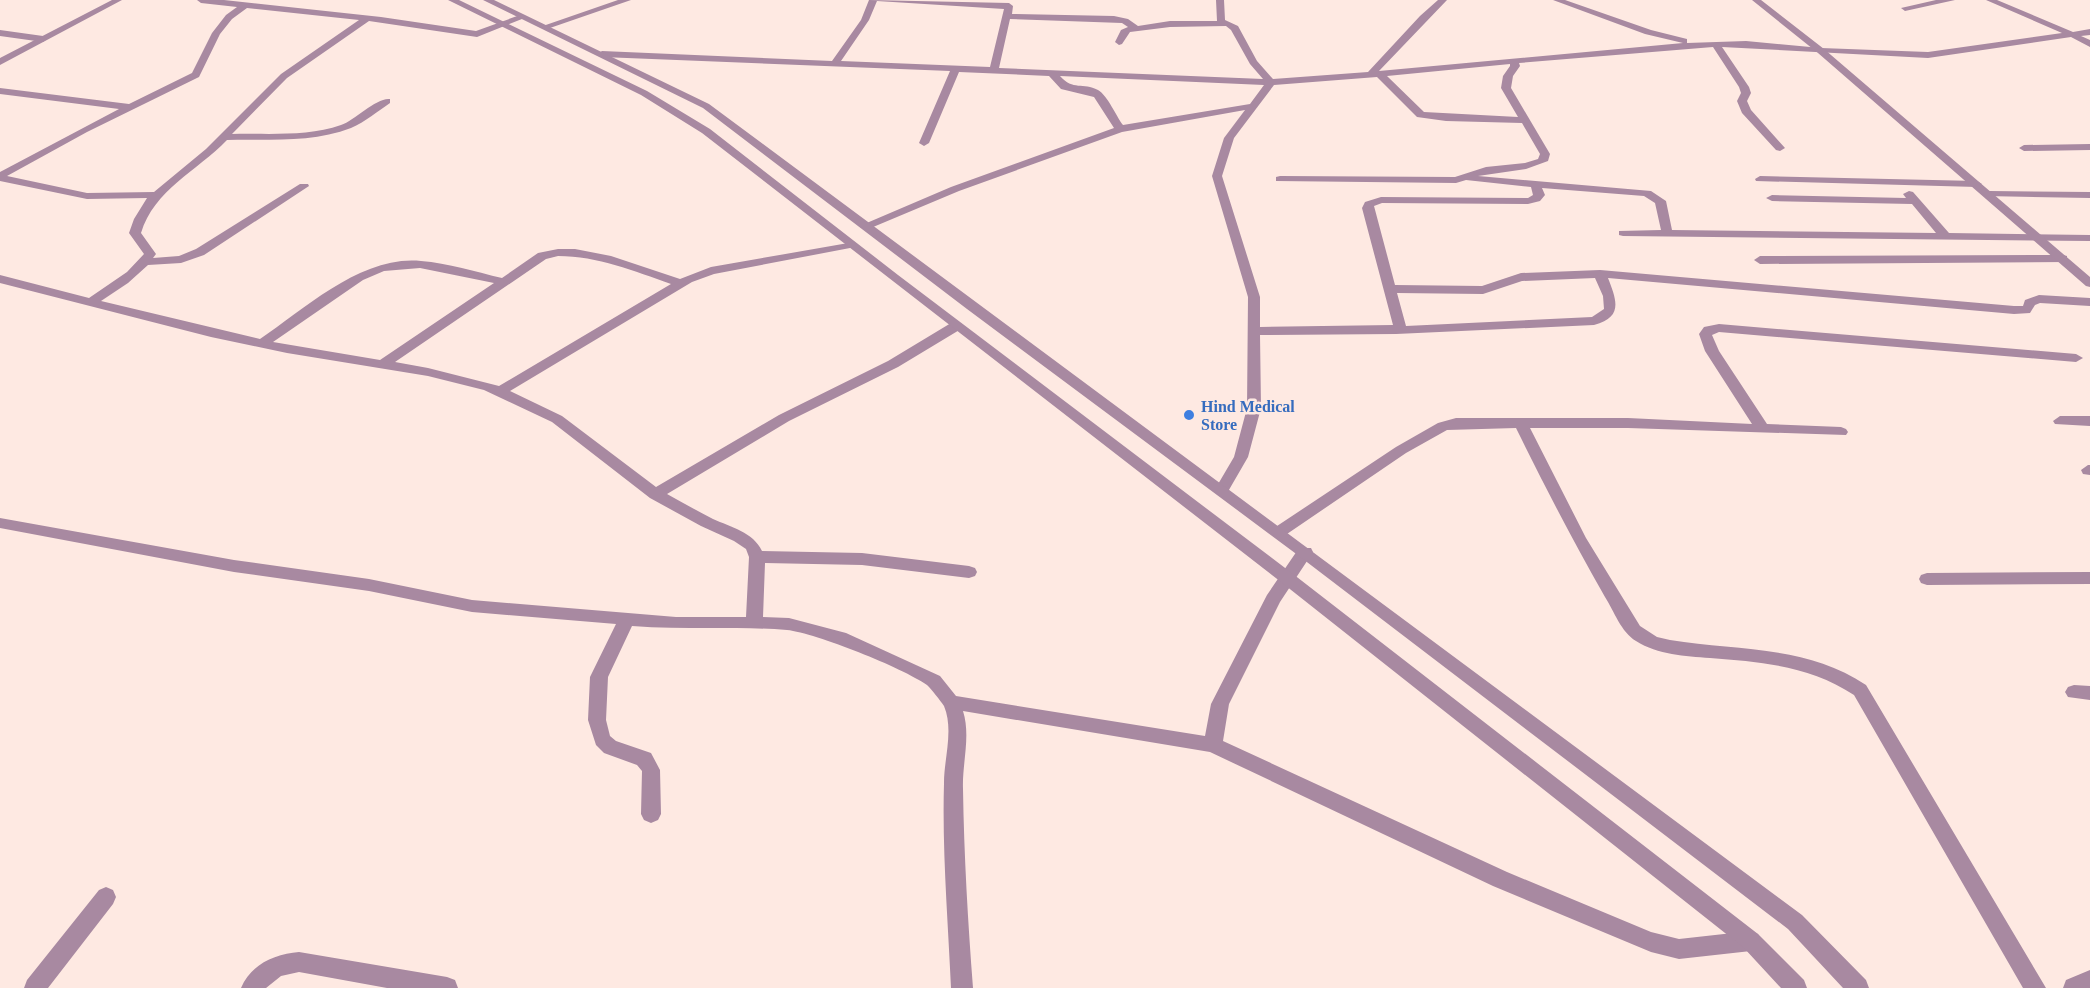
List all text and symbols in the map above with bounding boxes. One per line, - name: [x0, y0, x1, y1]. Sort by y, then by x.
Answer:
- place label: Hind Medical Store: [1201, 398, 1295, 433]
- marker: Hind Medical Store: [1182, 408, 1196, 422]

